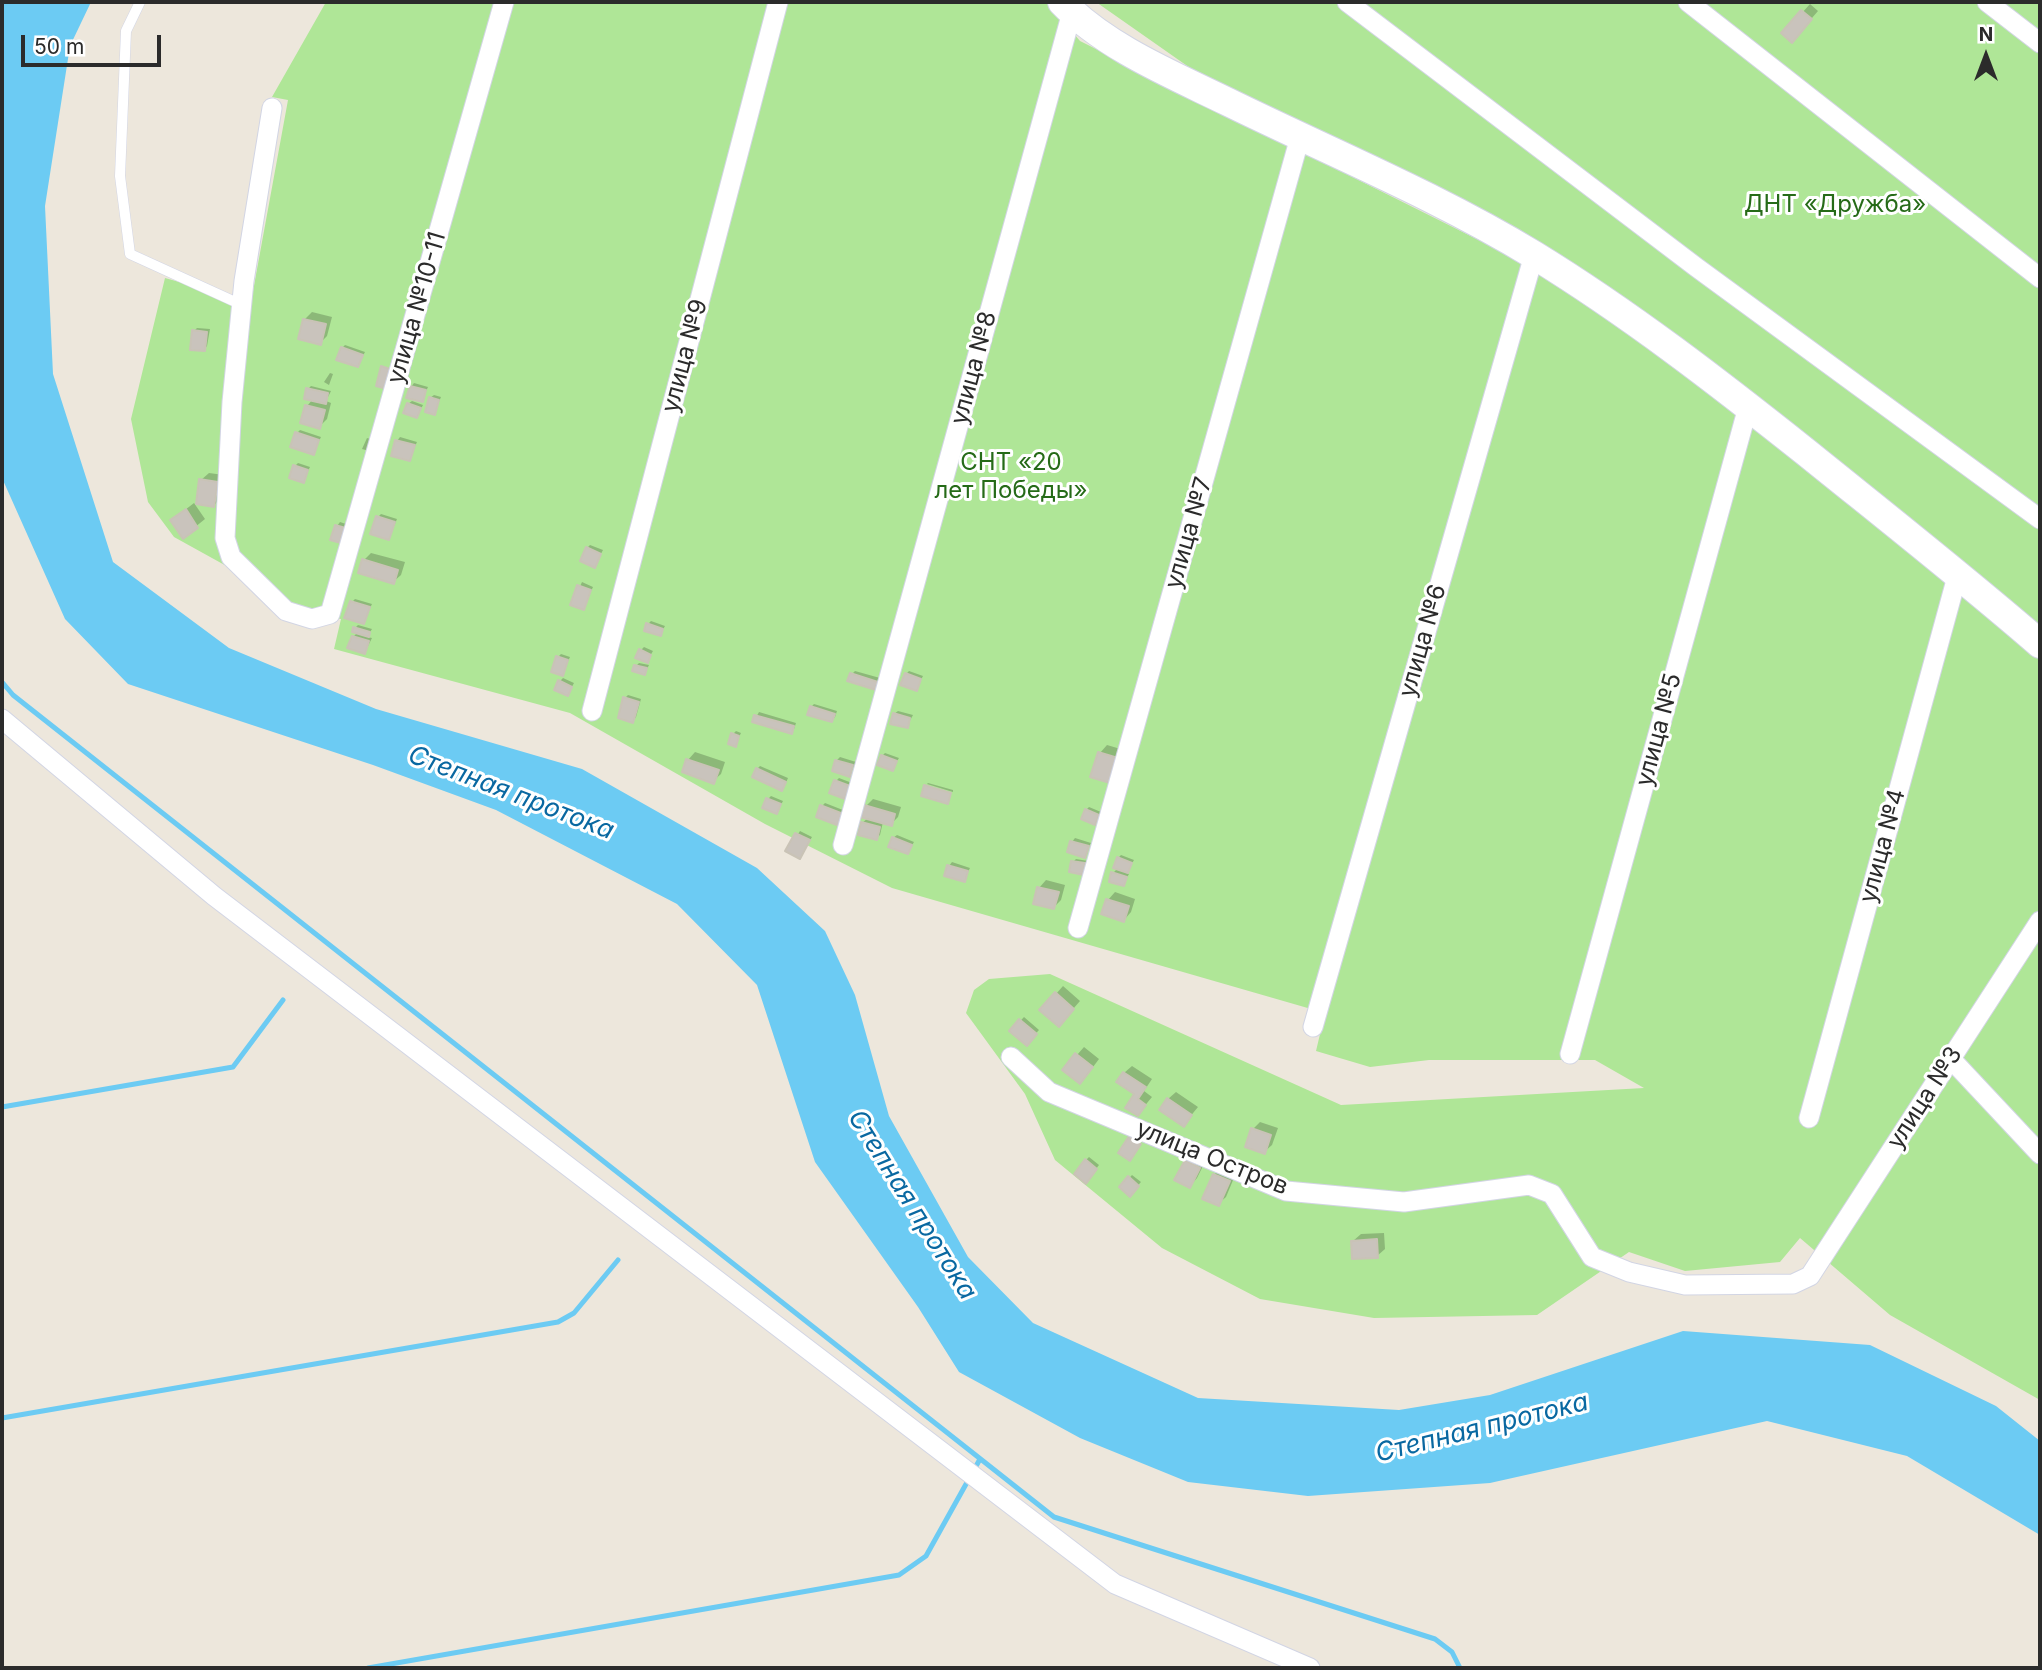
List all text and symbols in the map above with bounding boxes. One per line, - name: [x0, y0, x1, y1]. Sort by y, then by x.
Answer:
- scale bar: [24, 21, 164, 65]
- north arrow: [1951, 21, 2021, 91]
- text: N: [1979, 23, 1993, 46]
- text: 50 m: [34, 34, 84, 59]
- park label: ДНТ «Дружба»: [1744, 191, 1926, 219]
- street label: улица №10-11: [382, 229, 452, 387]
- street label: улица №9: [656, 296, 714, 416]
- street label: улица №8: [945, 308, 1003, 428]
- park label: СНТ «20 лет Победы»: [935, 449, 1087, 505]
- street label: улица №7: [1159, 474, 1219, 592]
- street label: улица №6: [1393, 581, 1453, 701]
- street label: улица №5: [1630, 670, 1688, 790]
- water label: Степная протока: [404, 739, 618, 847]
- street label: улица №4: [1854, 786, 1912, 906]
- street label: улица №3: [1881, 1042, 1969, 1154]
- water label: Степная протока: [841, 1104, 983, 1306]
- street label: улица Остров: [1132, 1114, 1292, 1202]
- water label: Степная протока: [1372, 1386, 1592, 1470]

